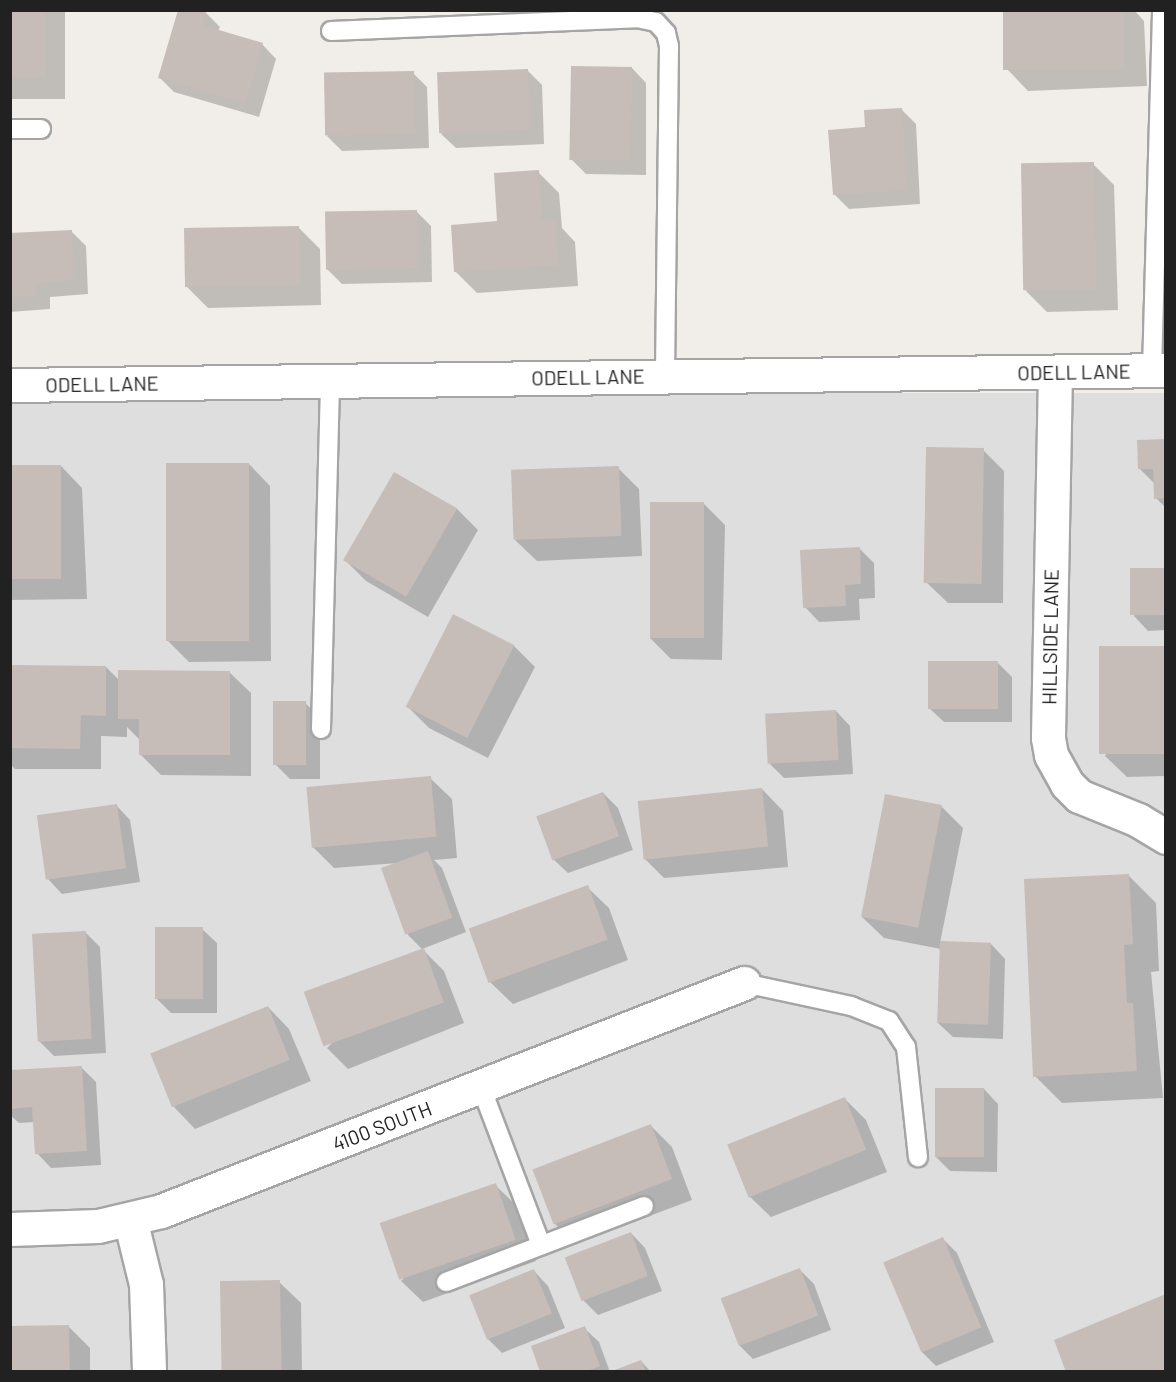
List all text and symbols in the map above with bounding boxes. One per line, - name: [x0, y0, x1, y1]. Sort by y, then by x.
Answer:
- street label: ODELL LANE: [1017, 359, 1131, 385]
- street label: ODELL LANE: [531, 364, 645, 390]
- street label: ODELL LANE: [45, 371, 159, 397]
- street label: HILLSIDE LANE: [1037, 569, 1063, 705]
- street label: 4100 SOUTH: [329, 1096, 435, 1156]

